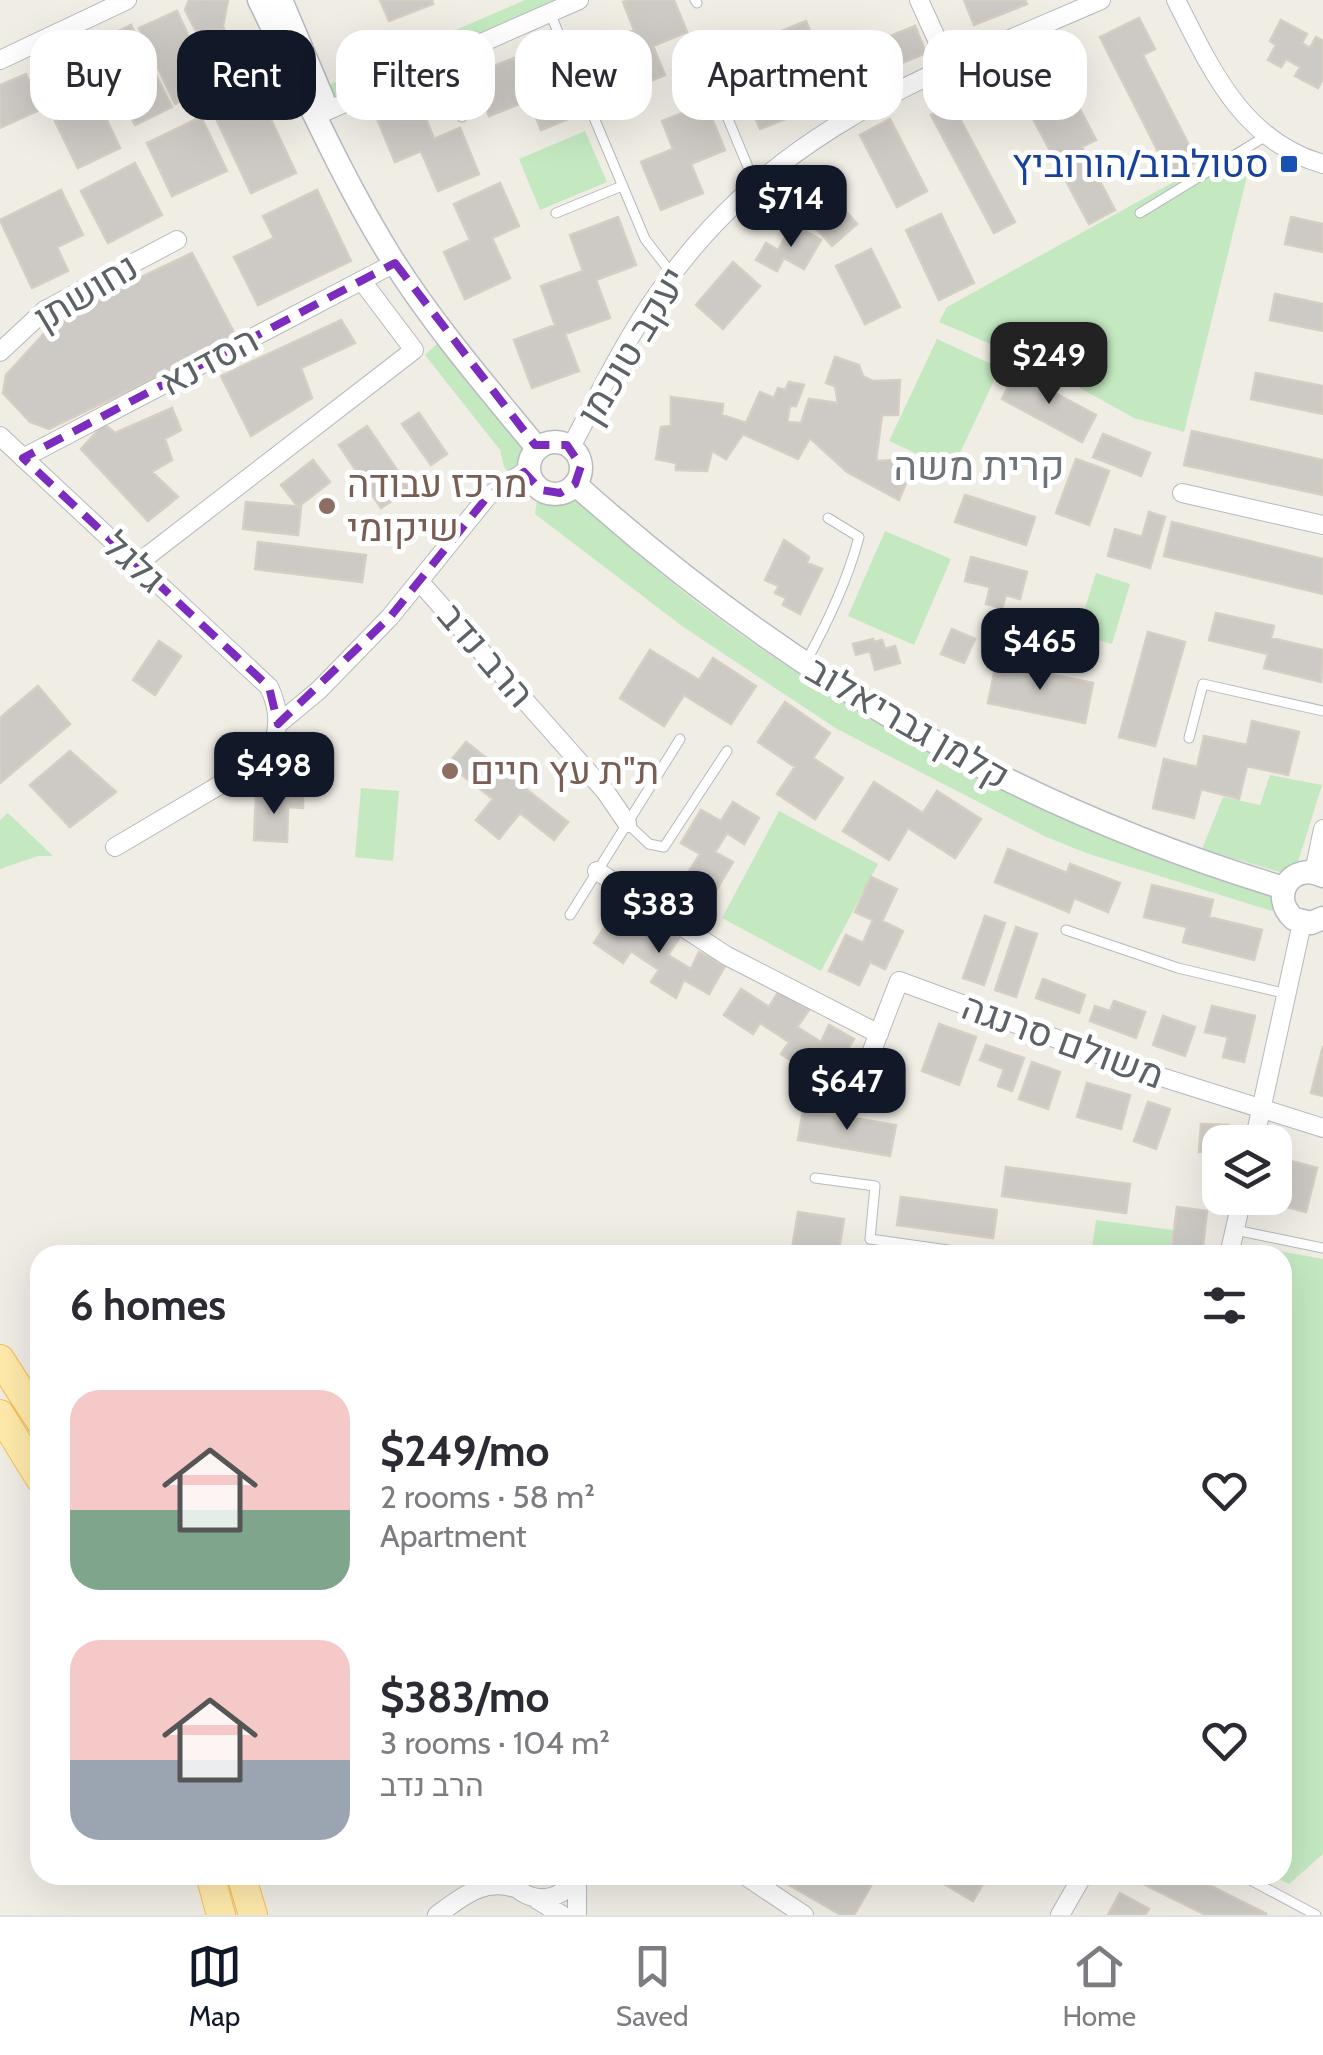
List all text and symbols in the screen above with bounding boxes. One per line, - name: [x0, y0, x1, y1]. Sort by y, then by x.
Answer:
- chip: Buy: [30, 30, 157, 120]
- chip: Rent: [177, 30, 316, 120]
- chip: Filters: [336, 30, 495, 120]
- chip: New: [515, 30, 652, 120]
- chip: Apartment: [672, 30, 903, 120]
- chip: House: [923, 30, 1087, 120]
- place label: סטולבוב/הורוביץ: [1012, 140, 1269, 187]
- marker: סטולבוב/הורוביץ: [1278, 153, 1300, 175]
- pin: $714: [732, 165, 850, 250]
- text: $714: [758, 178, 824, 217]
- street label: נחושתן: [25, 242, 146, 341]
- street label: יעקב טוכמן: [566, 258, 697, 433]
- street label: הסדנא: [152, 315, 266, 406]
- pin: $249: [990, 322, 1108, 407]
- text: $249: [1012, 335, 1086, 374]
- district label: קרית משה: [893, 441, 1065, 490]
- place label: מרכז עבודה שיקומי: [347, 460, 528, 551]
- marker: מרכז עבודה שיקומי: [316, 495, 338, 517]
- street label: גלגל: [93, 521, 175, 602]
- street label: הרב נדב: [428, 593, 545, 717]
- pin: $465: [981, 608, 1099, 693]
- text: $465: [1003, 621, 1077, 660]
- street label: קלמן גבריאלוב: [798, 646, 1018, 800]
- pin: $498: [215, 732, 333, 817]
- text: $498: [236, 745, 312, 784]
- place label: ת"ת עץ חיים: [470, 747, 659, 794]
- marker: ת"ת עץ חיים: [439, 760, 461, 782]
- pin: $383: [600, 871, 718, 956]
- text: $383: [623, 884, 695, 923]
- street label: משולם סרנגה: [956, 982, 1171, 1099]
- pin: $647: [788, 1048, 906, 1133]
- text: $647: [811, 1061, 883, 1100]
- map controls: [1202, 1125, 1292, 1215]
- button: layers: [1202, 1125, 1292, 1215]
- icon: filters: [1197, 1278, 1252, 1333]
- text: 6 homes: [70, 1279, 226, 1331]
- text: $249/mo: [380, 1425, 549, 1477]
- icon: home: [150, 1430, 270, 1550]
- icon: heart: [1197, 1463, 1252, 1518]
- text: 2 rooms · 58 m²: [380, 1477, 595, 1516]
- text: Apartment: [380, 1516, 527, 1555]
- text: $383/mo: [380, 1671, 549, 1723]
- icon: home: [150, 1680, 270, 1800]
- icon: heart: [1197, 1713, 1252, 1768]
- text: 3 rooms · 104 m²: [380, 1723, 610, 1762]
- text: הרב נדב: [380, 1765, 484, 1804]
- tab: Map: [187, 1939, 242, 2033]
- tab: Saved: [616, 1939, 689, 2033]
- tab: Home: [1062, 1939, 1136, 2033]

